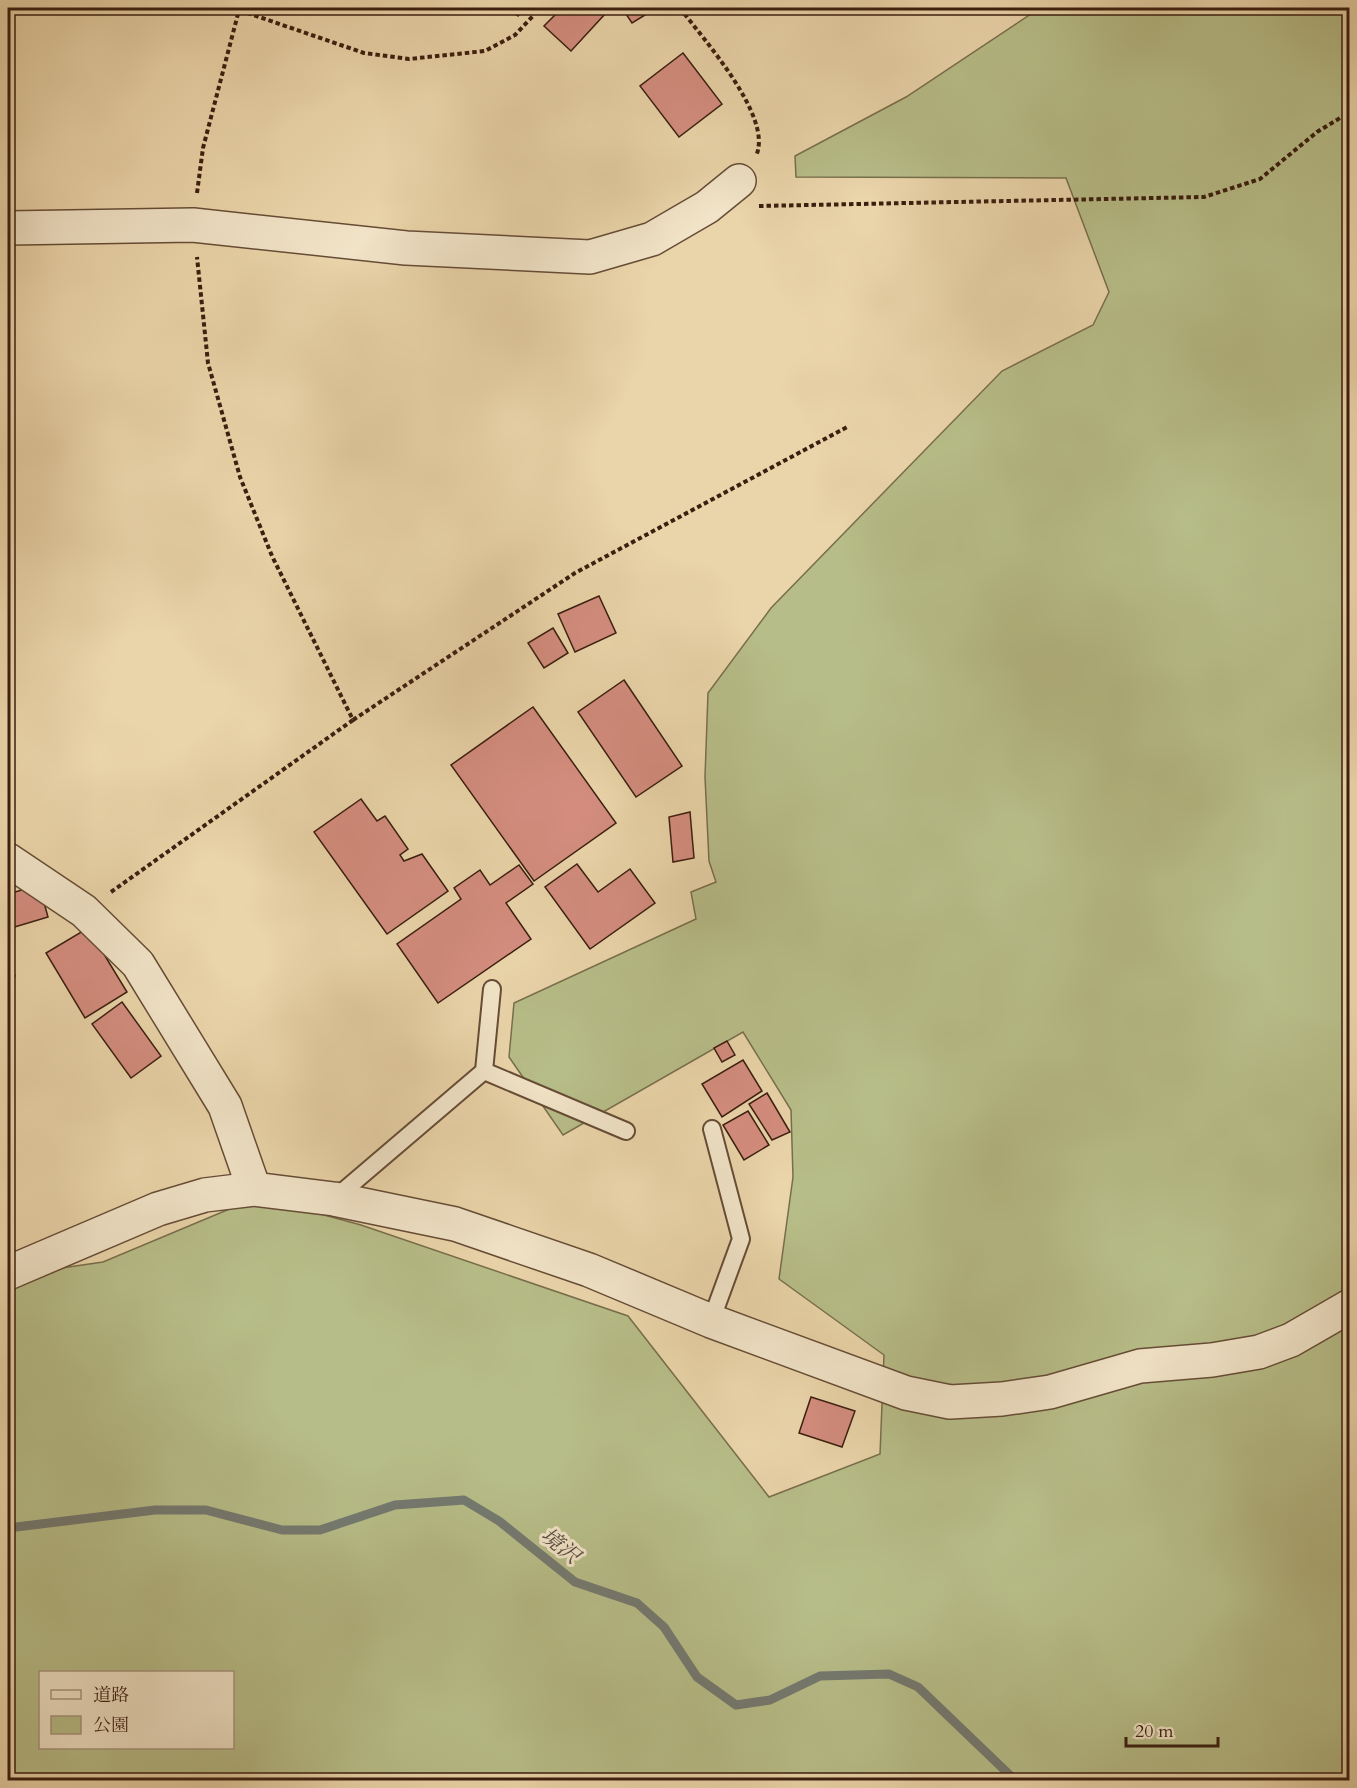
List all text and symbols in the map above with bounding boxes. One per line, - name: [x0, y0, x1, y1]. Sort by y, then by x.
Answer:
- water label: 境沢: [535, 1522, 588, 1572]
- legend: [39, 1671, 234, 1749]
- text: 道路: [93, 1683, 129, 1708]
- scale bar: [1126, 1710, 1218, 1748]
- text: 公園: [93, 1713, 129, 1738]
- text: 20 m: [1135, 1719, 1174, 1744]

